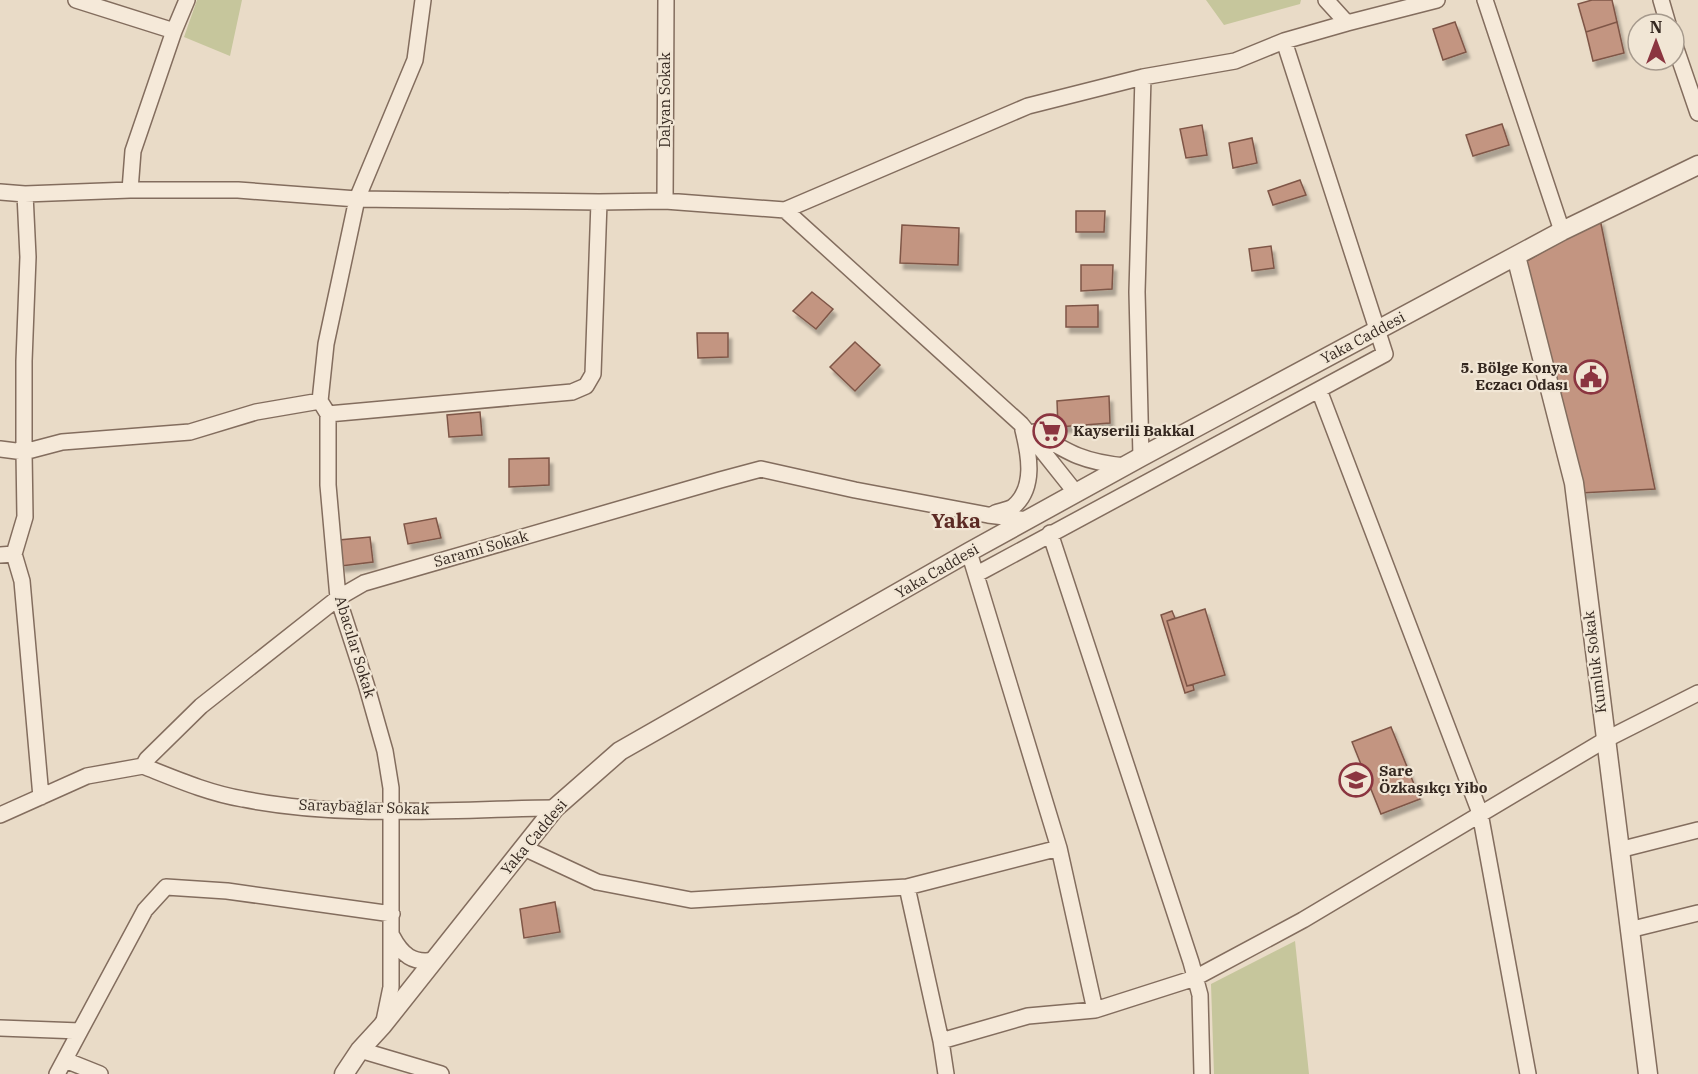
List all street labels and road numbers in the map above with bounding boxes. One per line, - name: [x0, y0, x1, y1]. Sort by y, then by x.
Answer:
- street label: Dalyan Sokak: [655, 52, 674, 148]
- street label: Yaka Caddesi: [1317, 307, 1409, 368]
- street label: Sarami Sokak: [431, 526, 530, 571]
- street label: Yaka Caddesi: [892, 539, 982, 602]
- street label: Abacılar Sokak: [331, 593, 380, 700]
- street label: Kumluk Sokak: [1579, 610, 1610, 714]
- street label: Saraybağlar Sokak: [298, 795, 430, 818]
- street label: Yaka Caddesi: [496, 795, 571, 878]

